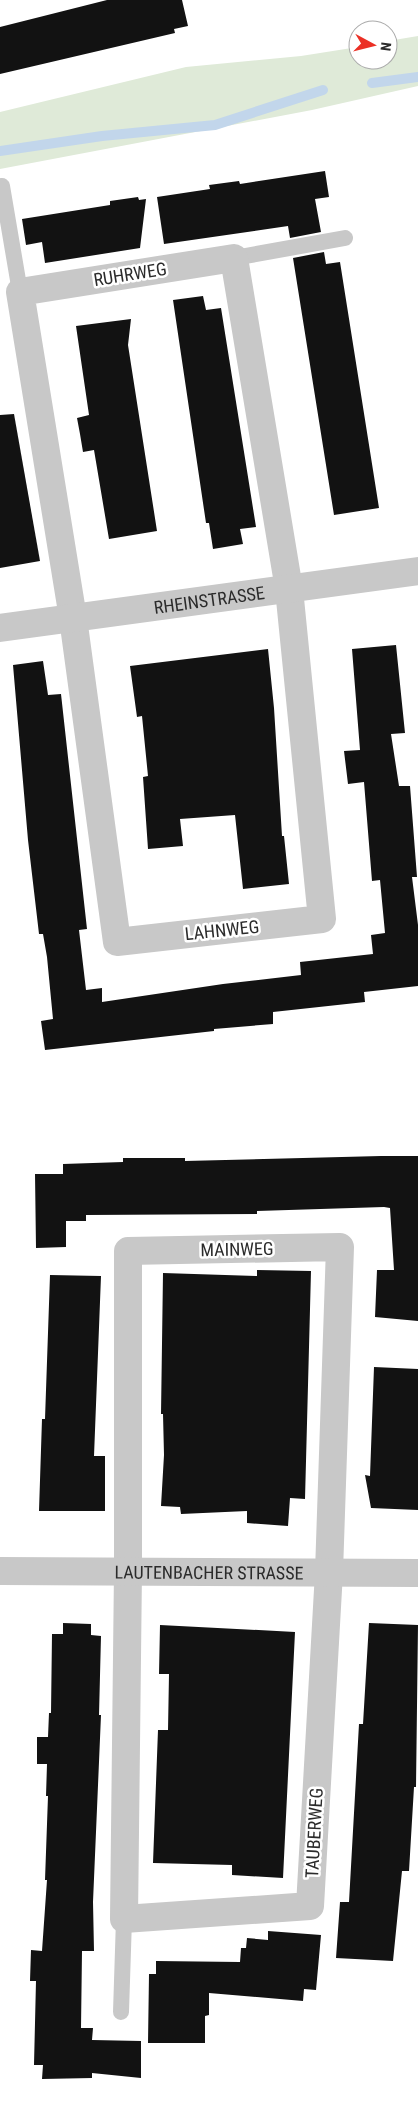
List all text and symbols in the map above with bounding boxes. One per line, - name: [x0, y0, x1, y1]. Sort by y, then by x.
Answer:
- north arrow: [348, 20, 398, 70]
- text: N: [377, 41, 394, 52]
- street label: RUHRWEG: [92, 258, 168, 290]
- street label: RHEINSTRASSE: [152, 582, 266, 617]
- street label: LAHNWEG: [184, 916, 260, 944]
- street label: MAINWEG: [200, 1238, 274, 1260]
- street label: LAUTENBACHER STRASSE: [114, 1561, 304, 1583]
- street label: TAUBERWEG: [301, 1787, 327, 1879]

